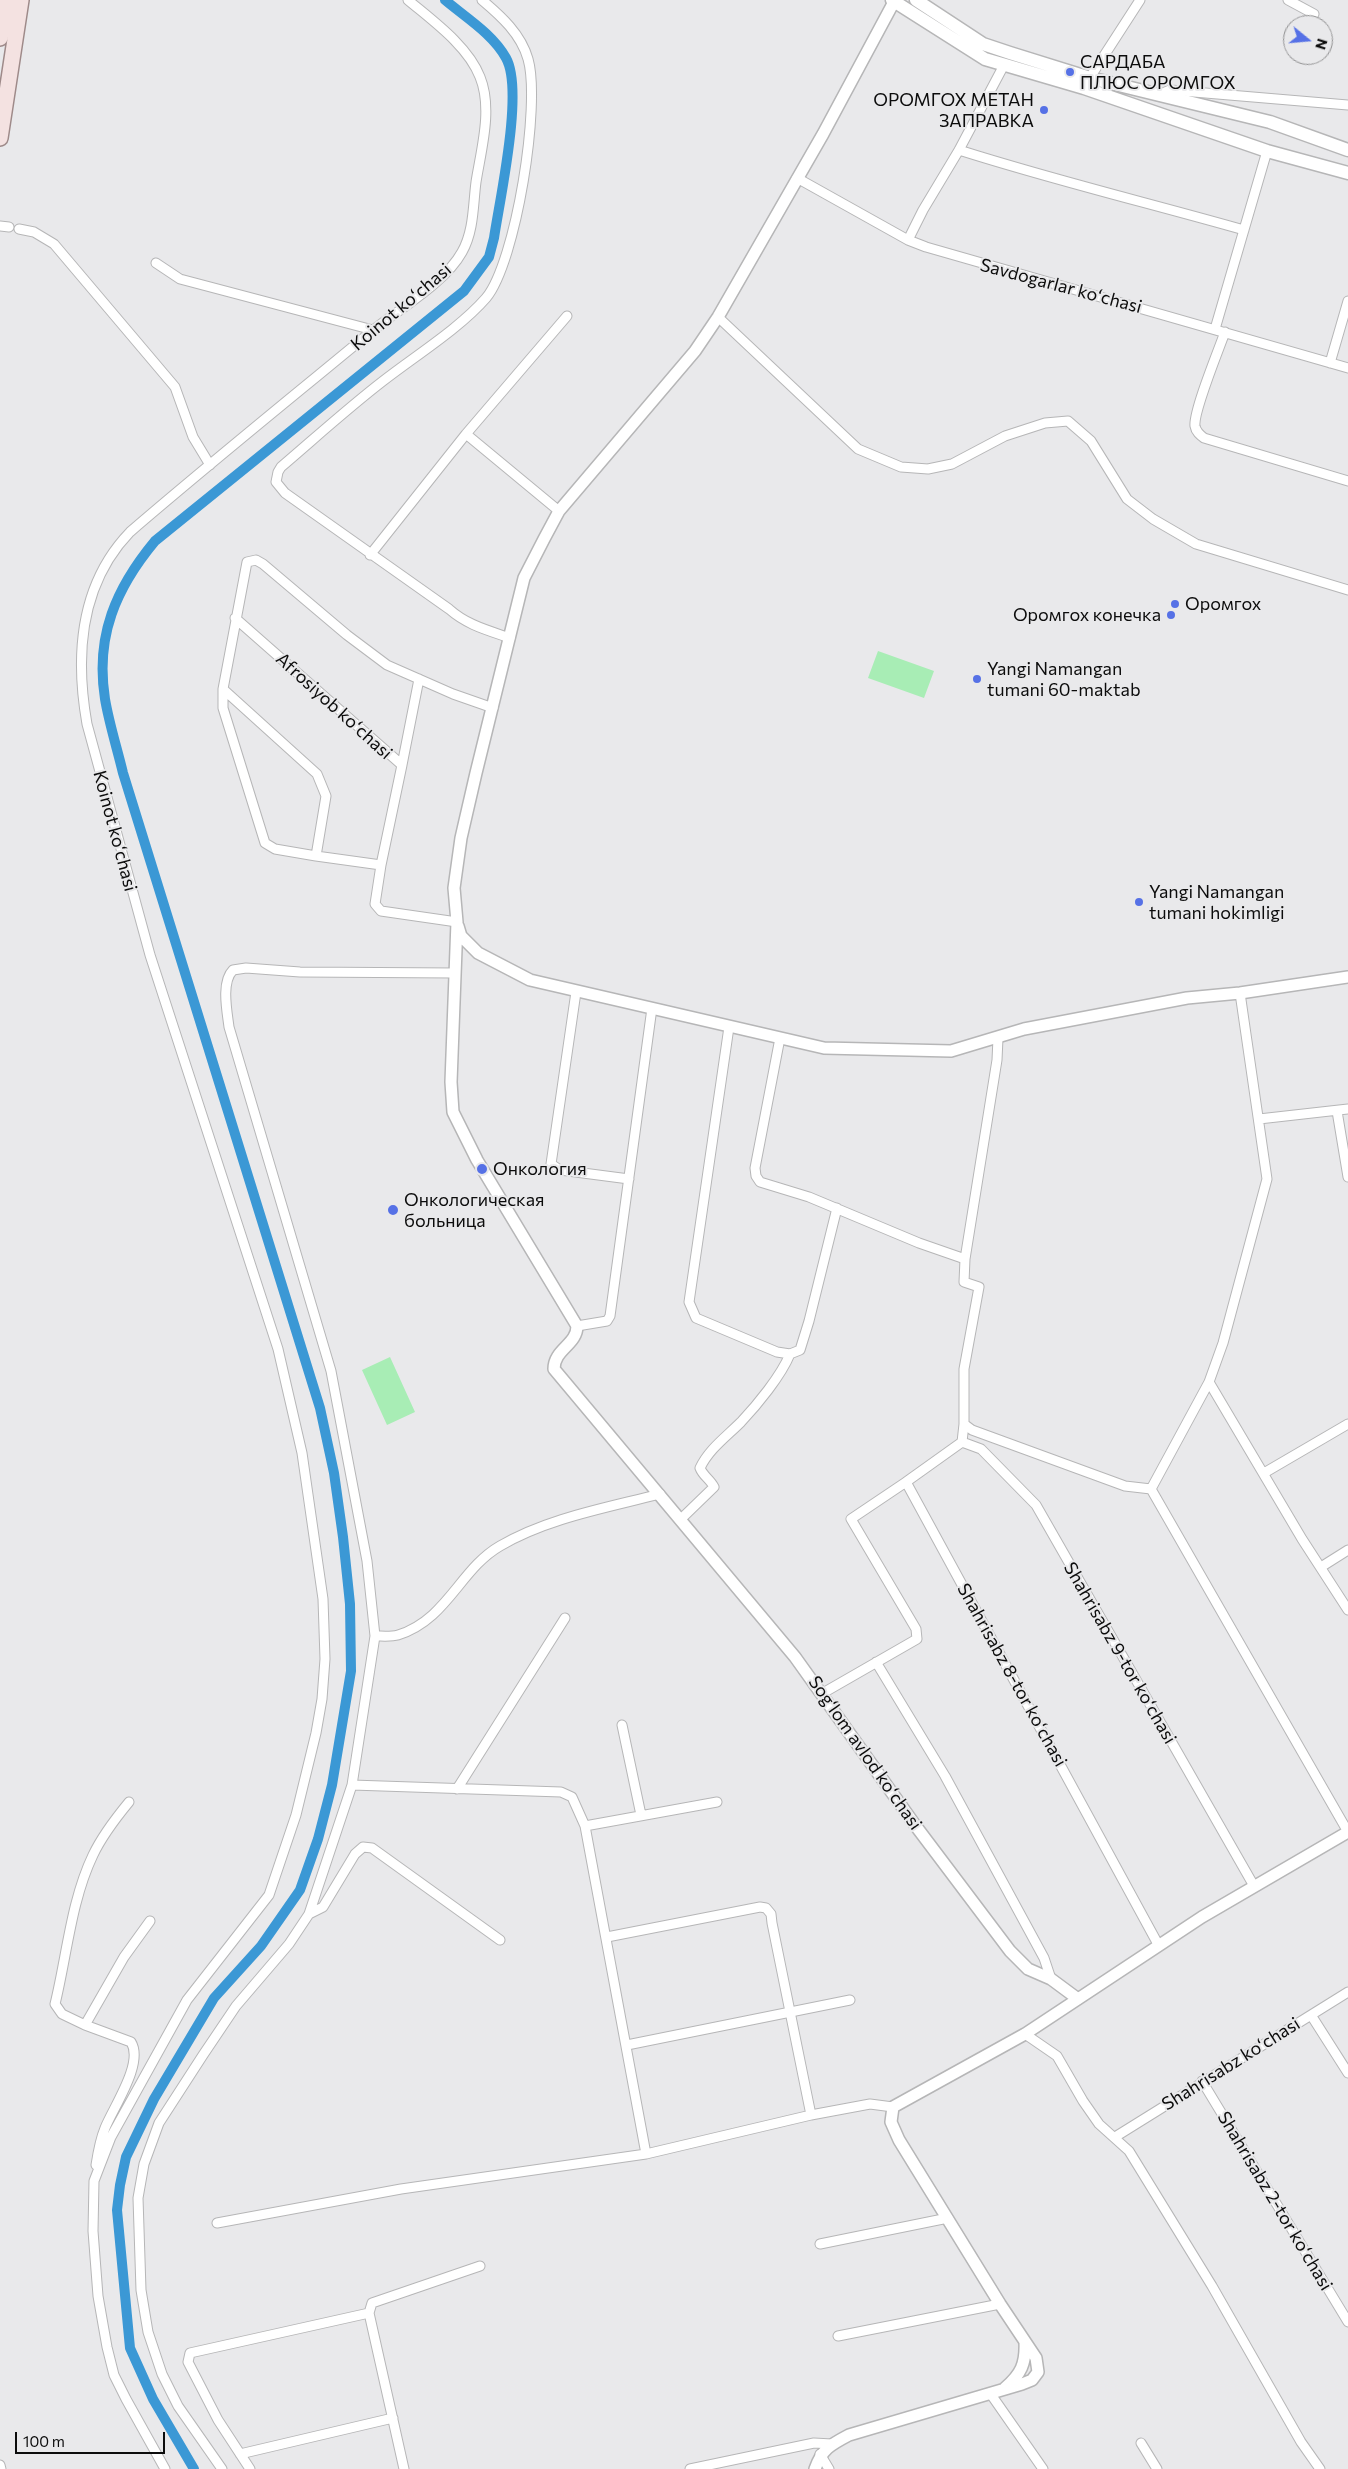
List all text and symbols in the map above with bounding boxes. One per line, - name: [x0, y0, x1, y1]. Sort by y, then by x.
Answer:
- north arrow: [1283, 15, 1333, 65]
- text: N: [1312, 37, 1332, 52]
- place label: САРДАБА ПЛЮС ОРОМГОХ: [1080, 51, 1236, 94]
- marker: САРДАБА ПЛЮС ОРОМГОХ: [1064, 66, 1076, 78]
- place label: ОРОМГОХ МЕТАН ЗАПРАВКА: [873, 89, 1034, 132]
- marker: ОРОМГОХ МЕТАН ЗАПРАВКА: [1038, 104, 1050, 116]
- street label: Savdogarlar koʻchasi: [978, 254, 1144, 318]
- street label: Koinot koʻchasi: [346, 259, 456, 355]
- place label: Оромгох: [1185, 593, 1261, 615]
- marker: Оромгох: [1169, 598, 1181, 610]
- place label: Оромгох конечка: [1013, 604, 1161, 626]
- marker: Оромгох конечка: [1165, 609, 1177, 621]
- street label: Afrosiyob koʻchasi: [271, 648, 397, 764]
- place label: Yangi Namangan tumani 60-maktab: [987, 658, 1141, 701]
- marker: Yangi Namangan tumani 60-maktab: [971, 673, 983, 685]
- street label: Koinot koʻchasi: [88, 768, 142, 894]
- place label: Yangi Namangan tumani hokimligi: [1149, 881, 1285, 924]
- marker: Yangi Namangan tumani hokimligi: [1133, 896, 1145, 908]
- place label: Онкология: [493, 1158, 587, 1180]
- marker: Онкология: [475, 1162, 489, 1176]
- place label: Онкологическая больница: [404, 1189, 545, 1232]
- marker: Онкологическая больница: [386, 1203, 400, 1217]
- street label: Shahrisabz 9-tor koʻchasi: [1059, 1558, 1181, 1748]
- street label: Shahrisabz 8-tor koʻchasi: [953, 1580, 1071, 1770]
- street label: Sogʻlom avlod koʻchasi: [804, 1672, 926, 1834]
- street label: Shahrisabz koʻchasi: [1158, 2013, 1304, 2115]
- street label: Shahrisabz 2-tor koʻchasi: [1213, 2108, 1337, 2294]
- scale bar: [18, 2422, 168, 2454]
- text: 100 m: [23, 2432, 65, 2450]

